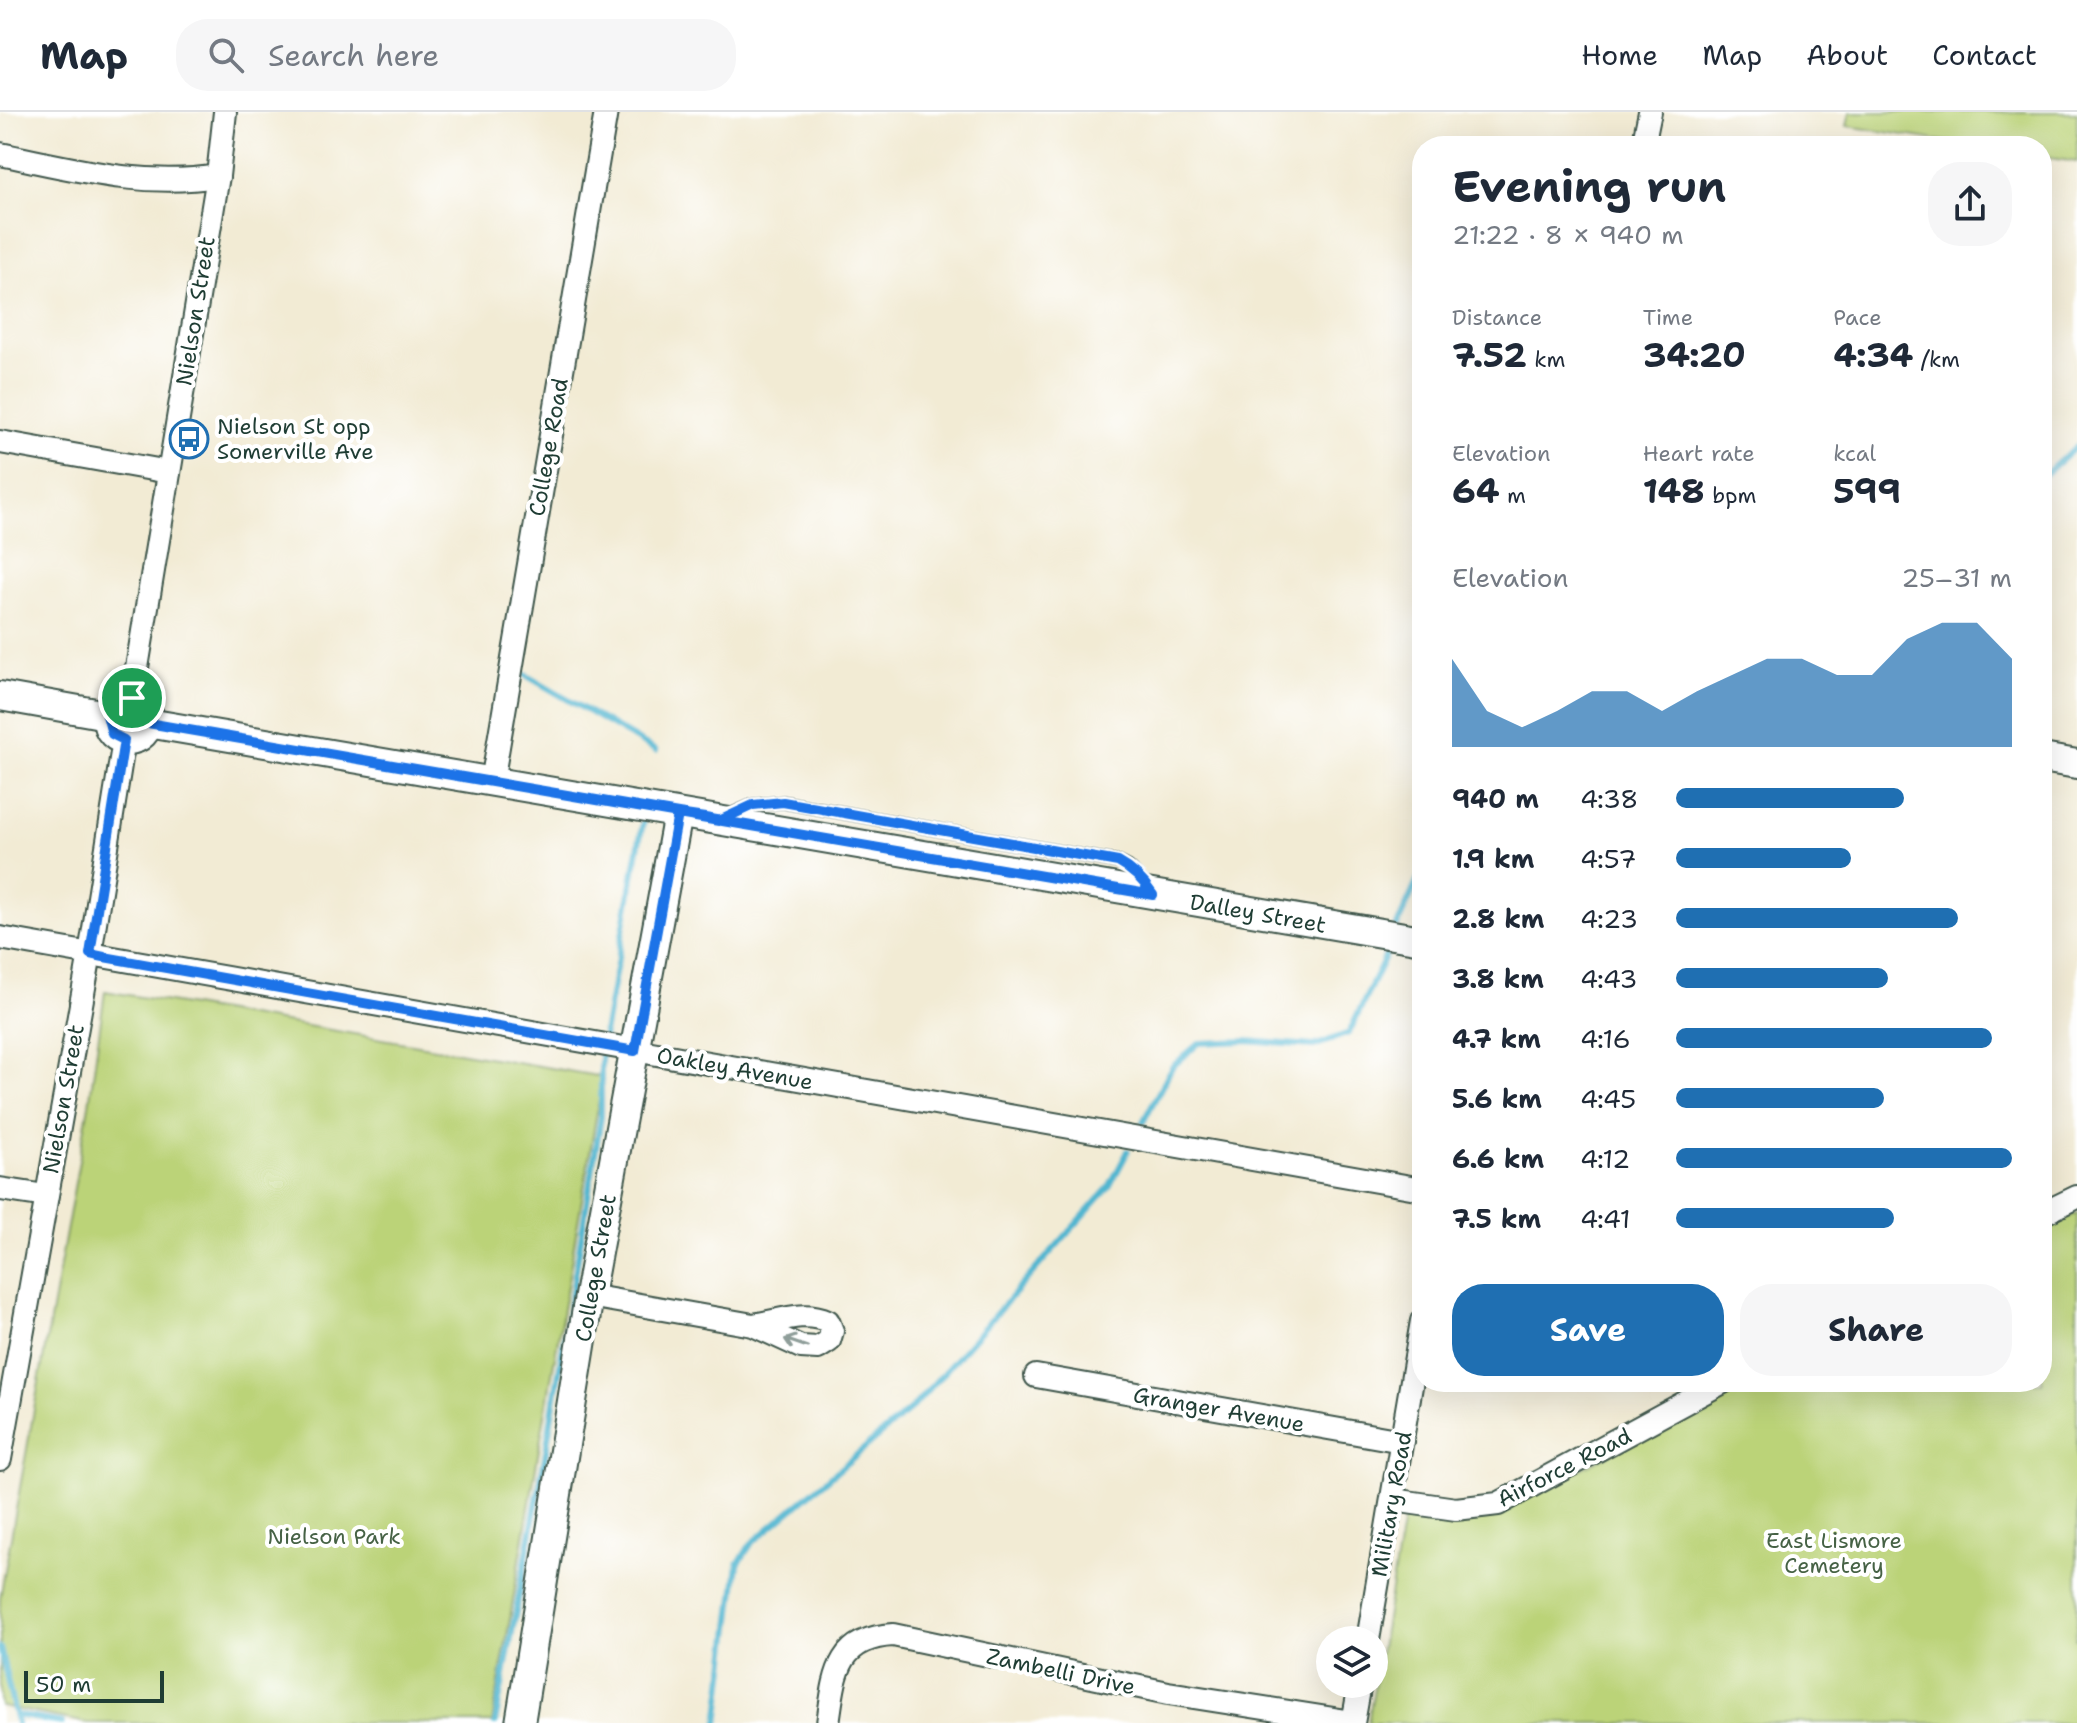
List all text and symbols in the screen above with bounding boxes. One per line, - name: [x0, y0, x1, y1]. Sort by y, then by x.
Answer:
- search box: [176, 19, 736, 91]
- text: Map: [40, 30, 128, 81]
- icon: search: [204, 33, 248, 77]
- text: Search here: [268, 35, 439, 76]
- text: Home: [1581, 36, 1658, 74]
- text: Map: [1702, 36, 1762, 74]
- text: About: [1806, 36, 1888, 74]
- text: Contact: [1932, 36, 2037, 74]
- text: Evening run: [1452, 157, 1726, 216]
- button: share: [1928, 162, 2012, 246]
- text: 21:22 · 8 × 940 m: [1452, 217, 1684, 252]
- street label: Nielson Street: [169, 234, 222, 388]
- text: Distance: [1452, 303, 1542, 332]
- text: Time: [1643, 303, 1693, 332]
- text: Pace: [1833, 303, 1882, 332]
- text: 7.52: [1452, 332, 1527, 378]
- text: 34:20: [1643, 332, 1746, 378]
- text: 4:34: [1833, 332, 1913, 378]
- text: km: [1527, 345, 1565, 374]
- text: /km: [1913, 345, 1960, 374]
- street label: College Road: [522, 376, 575, 519]
- place label: Nielson St opp Somerville Ave: [217, 412, 374, 466]
- bus stop icon: Nielson St opp Somerville Ave: [168, 418, 210, 460]
- text: Elevation: [1452, 439, 1550, 468]
- text: Heart rate: [1643, 439, 1755, 468]
- text: kcal: [1833, 439, 1876, 468]
- text: 64: [1452, 468, 1499, 514]
- text: 148: [1643, 468, 1705, 514]
- text: 599: [1833, 468, 1901, 514]
- text: m: [1499, 481, 1526, 510]
- text: bpm: [1705, 481, 1757, 510]
- text: Elevation: [1452, 560, 1568, 595]
- text: 25–31 m: [1901, 560, 2012, 595]
- pin: [98, 664, 166, 732]
- icon: arrive: [110, 676, 154, 720]
- text: 940 m: [1452, 781, 1539, 816]
- text: 4:38: [1580, 781, 1639, 816]
- text: 1.9 km: [1452, 841, 1534, 876]
- text: 4:57: [1580, 841, 1637, 876]
- street label: Dalley Street: [1188, 887, 1328, 940]
- text: 2.8 km: [1452, 901, 1545, 936]
- text: 4:23: [1580, 901, 1638, 936]
- text: 3.8 km: [1452, 961, 1544, 996]
- text: 4:43: [1580, 961, 1637, 996]
- text: 4.7 km: [1452, 1021, 1541, 1056]
- text: 4:16: [1580, 1021, 1631, 1056]
- street label: Nielson Street: [36, 1022, 91, 1176]
- street label: Oakley Avenue: [655, 1040, 815, 1096]
- text: 5.6 km: [1452, 1081, 1542, 1116]
- text: 4:45: [1580, 1081, 1636, 1116]
- text: 6.6 km: [1452, 1141, 1544, 1176]
- text: 4:12: [1580, 1141, 1630, 1176]
- street label: College Street: [568, 1192, 623, 1344]
- text: 7.5 km: [1452, 1201, 1541, 1236]
- text: 4:41: [1580, 1201, 1631, 1236]
- button: Save: [1452, 1284, 1724, 1376]
- button: Share: [1740, 1284, 2012, 1376]
- one-way arrow: [784, 1335, 809, 1349]
- street label: Granger Avenue: [1131, 1380, 1307, 1439]
- street label: Airforce Road: [1492, 1421, 1636, 1514]
- street label: Military Road: [1364, 1429, 1419, 1579]
- park label: Nielson Park: [267, 1522, 401, 1551]
- park label: East Lismore Cemetery: [1766, 1526, 1902, 1580]
- map controls: [1316, 1626, 1388, 1698]
- button: layers: [1316, 1626, 1388, 1698]
- street label: Zambelli Drive: [984, 1642, 1138, 1701]
- scale bar: [24, 1667, 164, 1703]
- text: 50 m: [36, 1670, 91, 1699]

